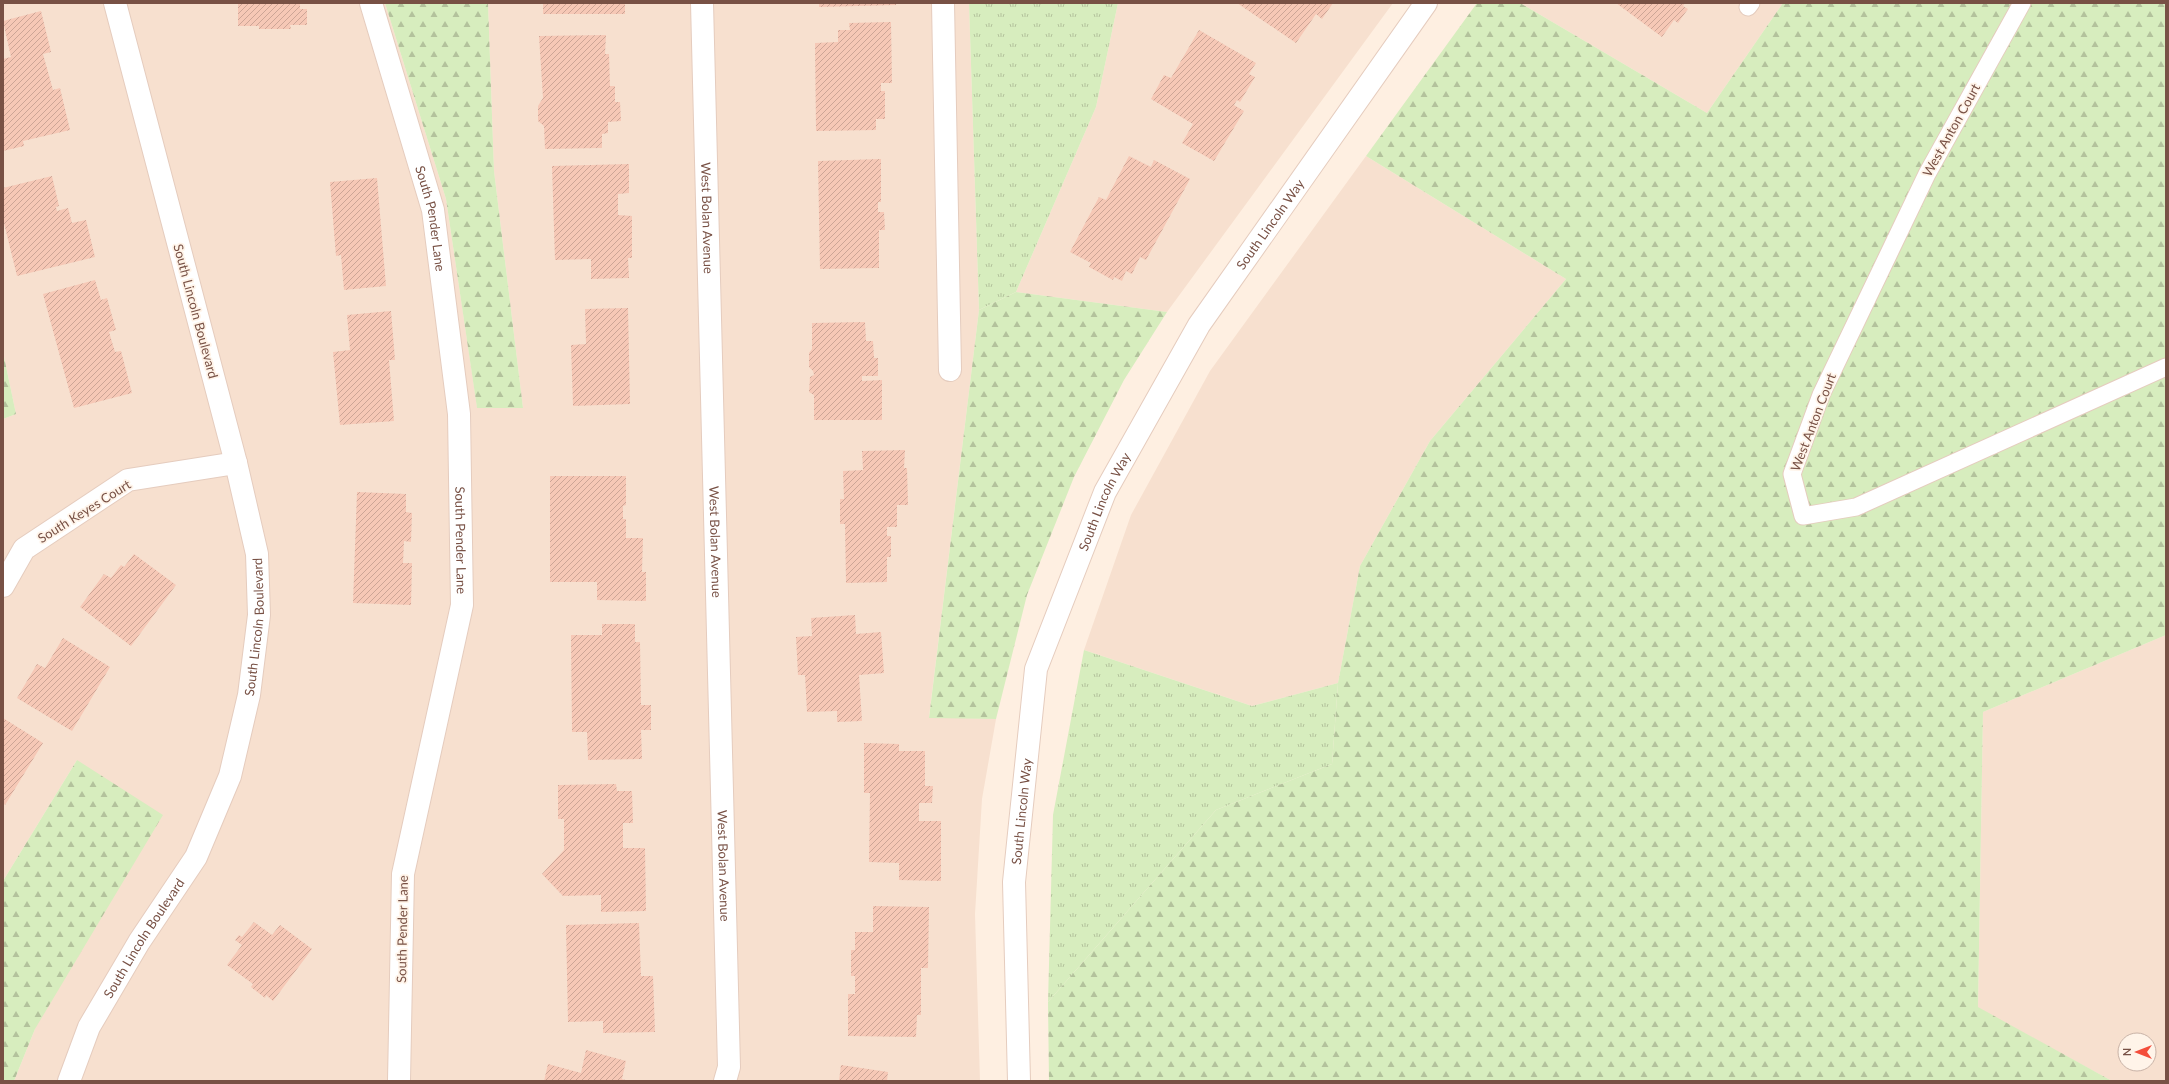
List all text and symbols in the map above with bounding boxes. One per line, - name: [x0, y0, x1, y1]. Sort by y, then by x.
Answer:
- street label: West Anton Court: [1919, 80, 1983, 179]
- street label: West Bolan Avenue: [698, 162, 717, 274]
- street label: South Pender Lane: [412, 164, 449, 272]
- street label: South Lincoln Way: [1233, 176, 1307, 273]
- street label: South Lincoln Boulevard: [170, 242, 222, 380]
- street label: West Anton Court: [1787, 370, 1839, 473]
- street label: South Lincoln Way: [1075, 449, 1134, 553]
- street label: South Keyes Court: [35, 476, 134, 546]
- street label: South Pender Lane: [452, 486, 470, 594]
- street label: West Bolan Avenue: [706, 486, 725, 598]
- street label: South Lincoln Boulevard: [241, 558, 267, 697]
- street label: South Lincoln Way: [1008, 757, 1035, 865]
- street label: West Bolan Avenue: [714, 810, 733, 922]
- street label: South Lincoln Boulevard: [100, 875, 187, 1001]
- street label: South Pender Lane: [393, 875, 411, 983]
- north arrow: [2117, 1032, 2157, 1072]
- text: N: [2120, 1048, 2133, 1056]

